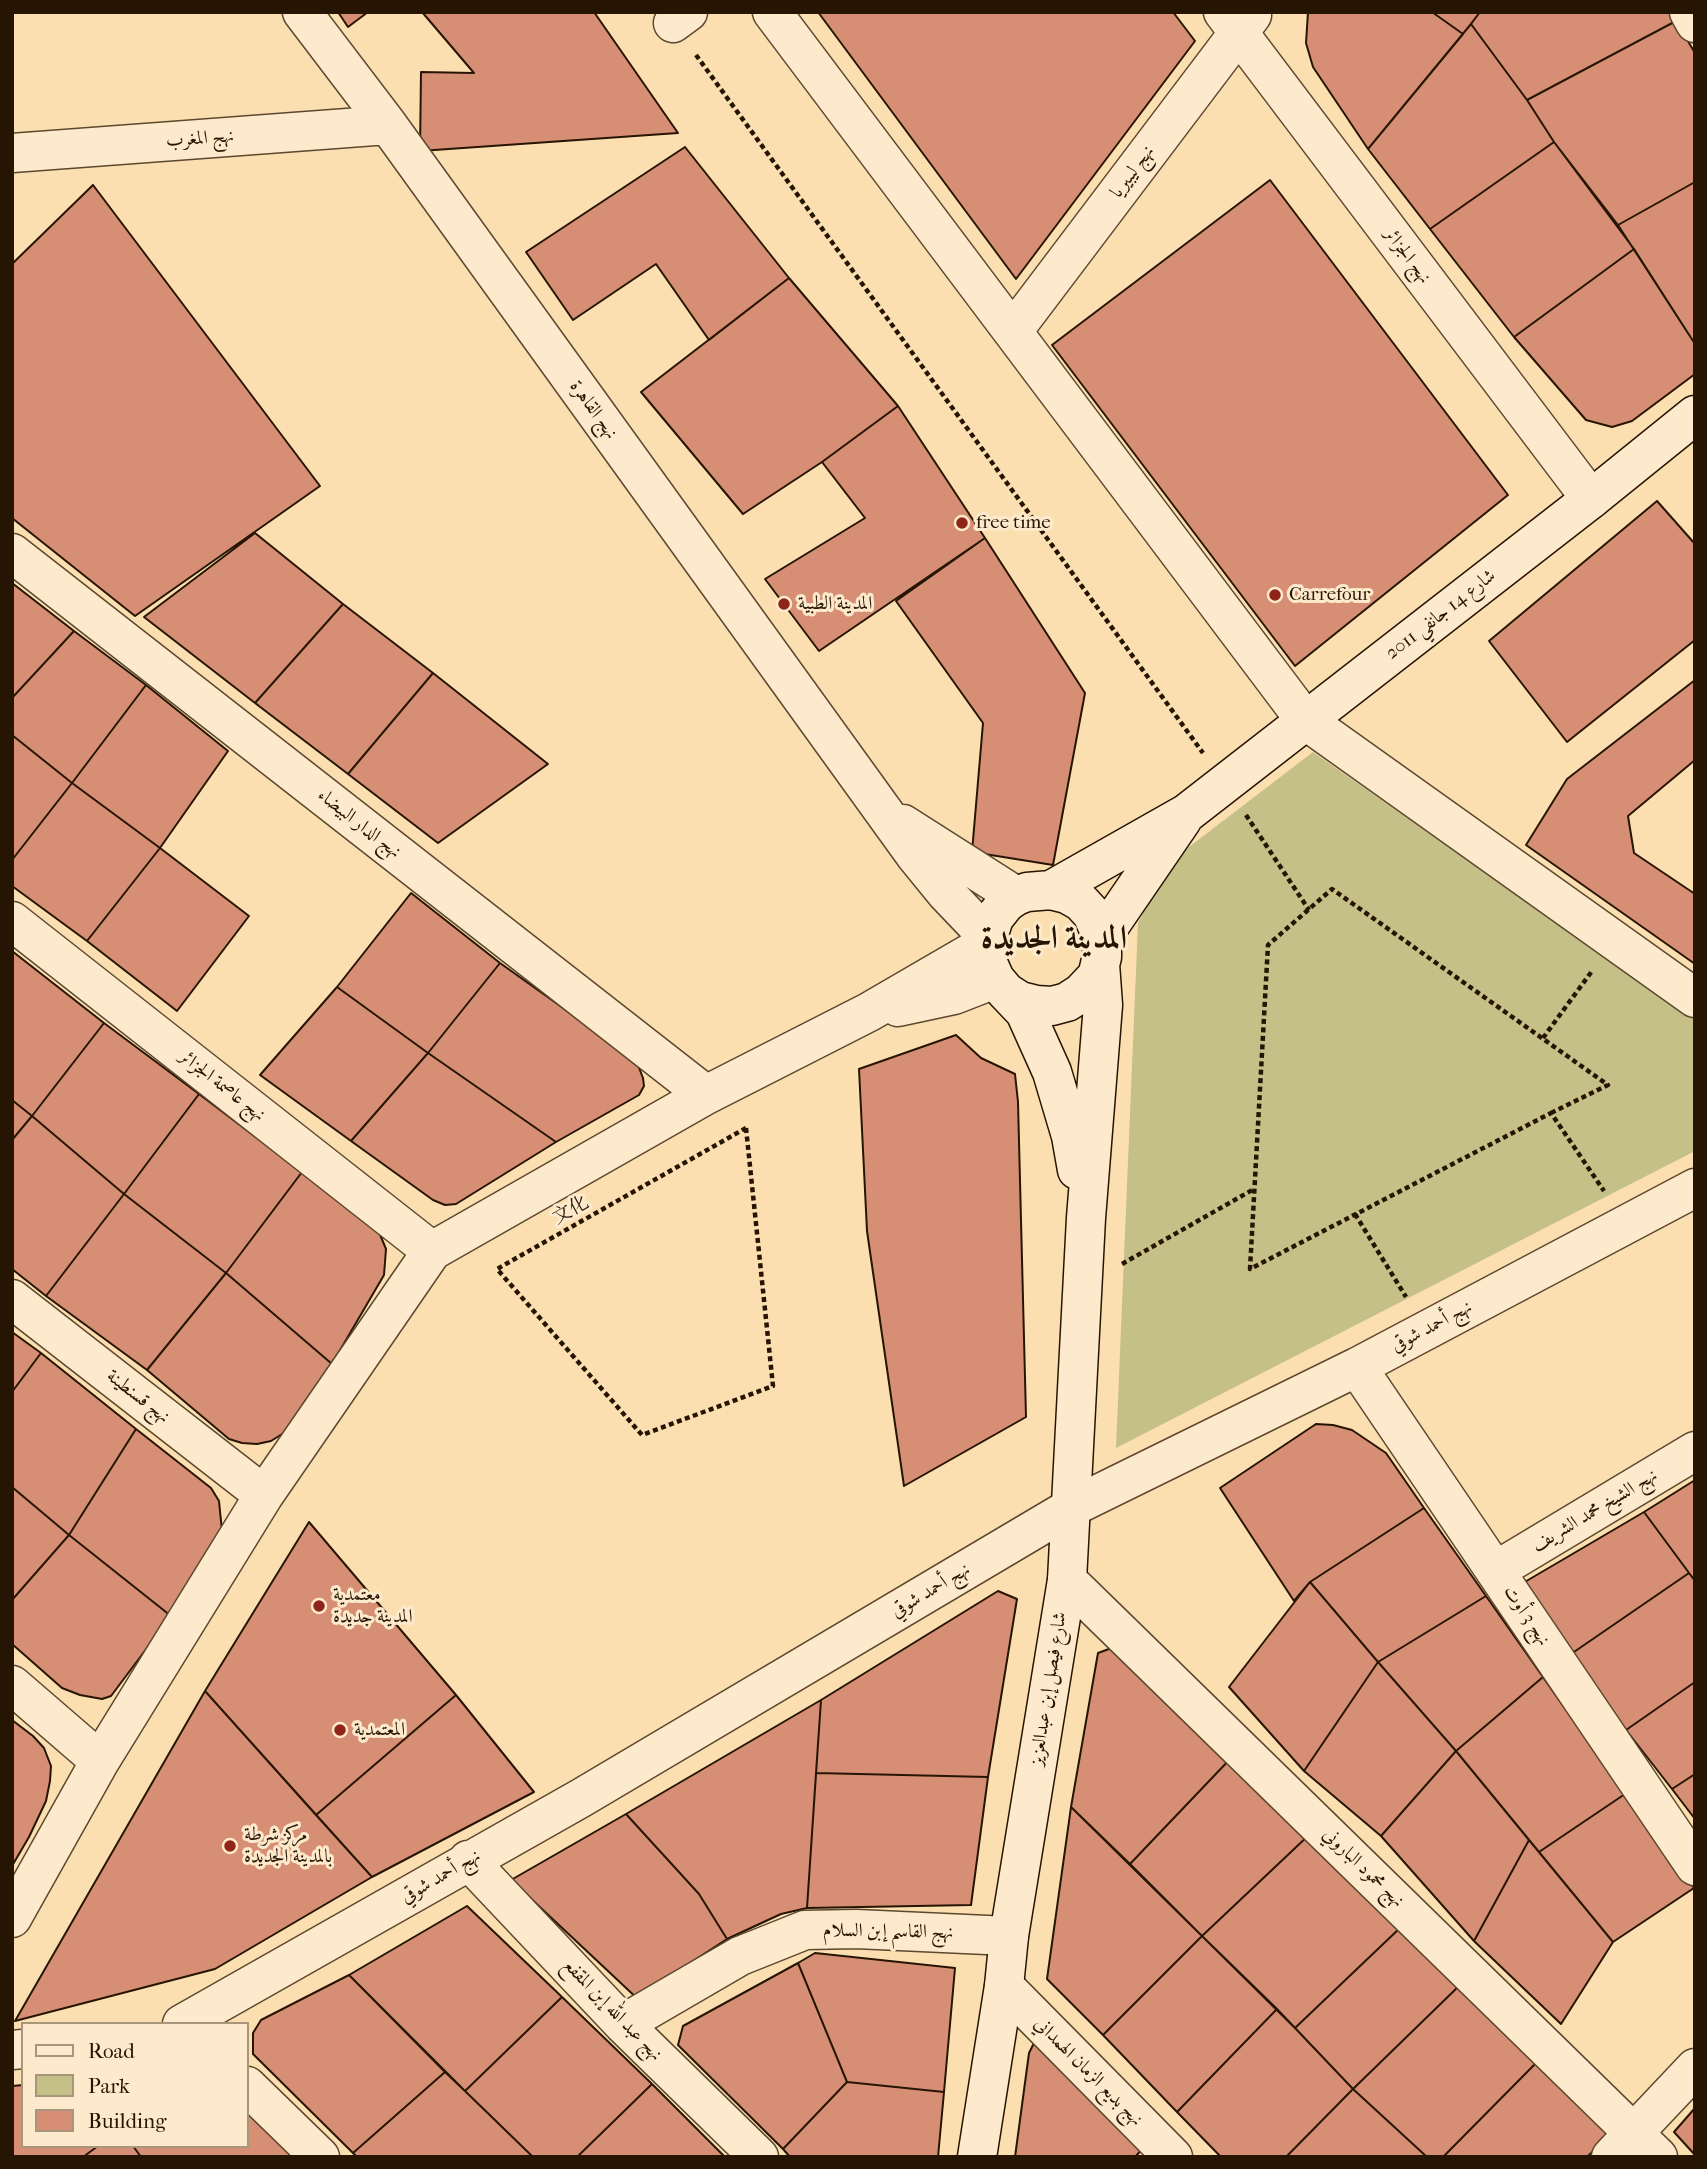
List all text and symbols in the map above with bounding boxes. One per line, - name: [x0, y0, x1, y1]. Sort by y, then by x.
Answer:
- street label: نهج المغرب: [165, 125, 235, 153]
- street label: نهج ليبيريا: [1106, 141, 1160, 203]
- street label: نهج الجزائر: [1379, 223, 1435, 289]
- street label: نهج القاهرة: [564, 376, 622, 444]
- place label: free time: [976, 512, 1051, 534]
- marker: free time: [954, 515, 970, 531]
- street label: شارع 14 جانفي 2011: [1381, 565, 1501, 665]
- place label: Carrefour: [1289, 584, 1370, 606]
- marker: Carrefour: [1267, 587, 1283, 603]
- place label: المدينة الطبية: [798, 593, 872, 615]
- marker: المدينة الطبية: [776, 596, 792, 612]
- street label: نهج الدار البيضاء: [313, 784, 405, 864]
- district label: المدينة الجديدة: [981, 920, 1127, 960]
- street label: نهج عاصمة الجزائر: [174, 1045, 270, 1127]
- street label: 文化: [549, 1192, 593, 1230]
- street label: نهج أحمد شوقي: [1388, 1296, 1476, 1358]
- street label: نهج قسنطينة: [102, 1365, 174, 1429]
- street label: نهج الشيخ محمد الشريف: [1528, 1465, 1662, 1557]
- street label: نهج أحمد شوقي: [887, 1558, 975, 1624]
- street label: نهج 3 أوت: [1498, 1582, 1554, 1650]
- place label: معتمدية المدينة جديدة: [333, 1584, 413, 1628]
- marker: معتمدية المدينة جديدة: [311, 1598, 327, 1614]
- street label: شارع فيصل إبن عبدالعزيز: [1026, 1610, 1072, 1768]
- place label: المعتمدية: [354, 1719, 405, 1741]
- marker: المعتمدية: [332, 1722, 348, 1738]
- street label: نهج محمود الباروني: [1317, 1823, 1409, 1913]
- place label: مركز شرطة بالمدينة الجديدة: [244, 1824, 332, 1868]
- marker: مركز شرطة بالمدينة الجديدة: [222, 1838, 238, 1854]
- street label: نهج أحمد شوقي: [397, 1845, 485, 1909]
- street label: نهج القاسم إبن السلام: [823, 1919, 953, 1945]
- street label: نهج عبد الله إبن المقفع: [557, 1954, 667, 2066]
- street label: نهج بديع الزمان الهمداني: [1029, 2013, 1147, 2131]
- legend: [21, 2022, 248, 2148]
- text: Road: [88, 2039, 135, 2063]
- text: Park: [88, 2074, 130, 2098]
- text: Building: [88, 2109, 166, 2133]

